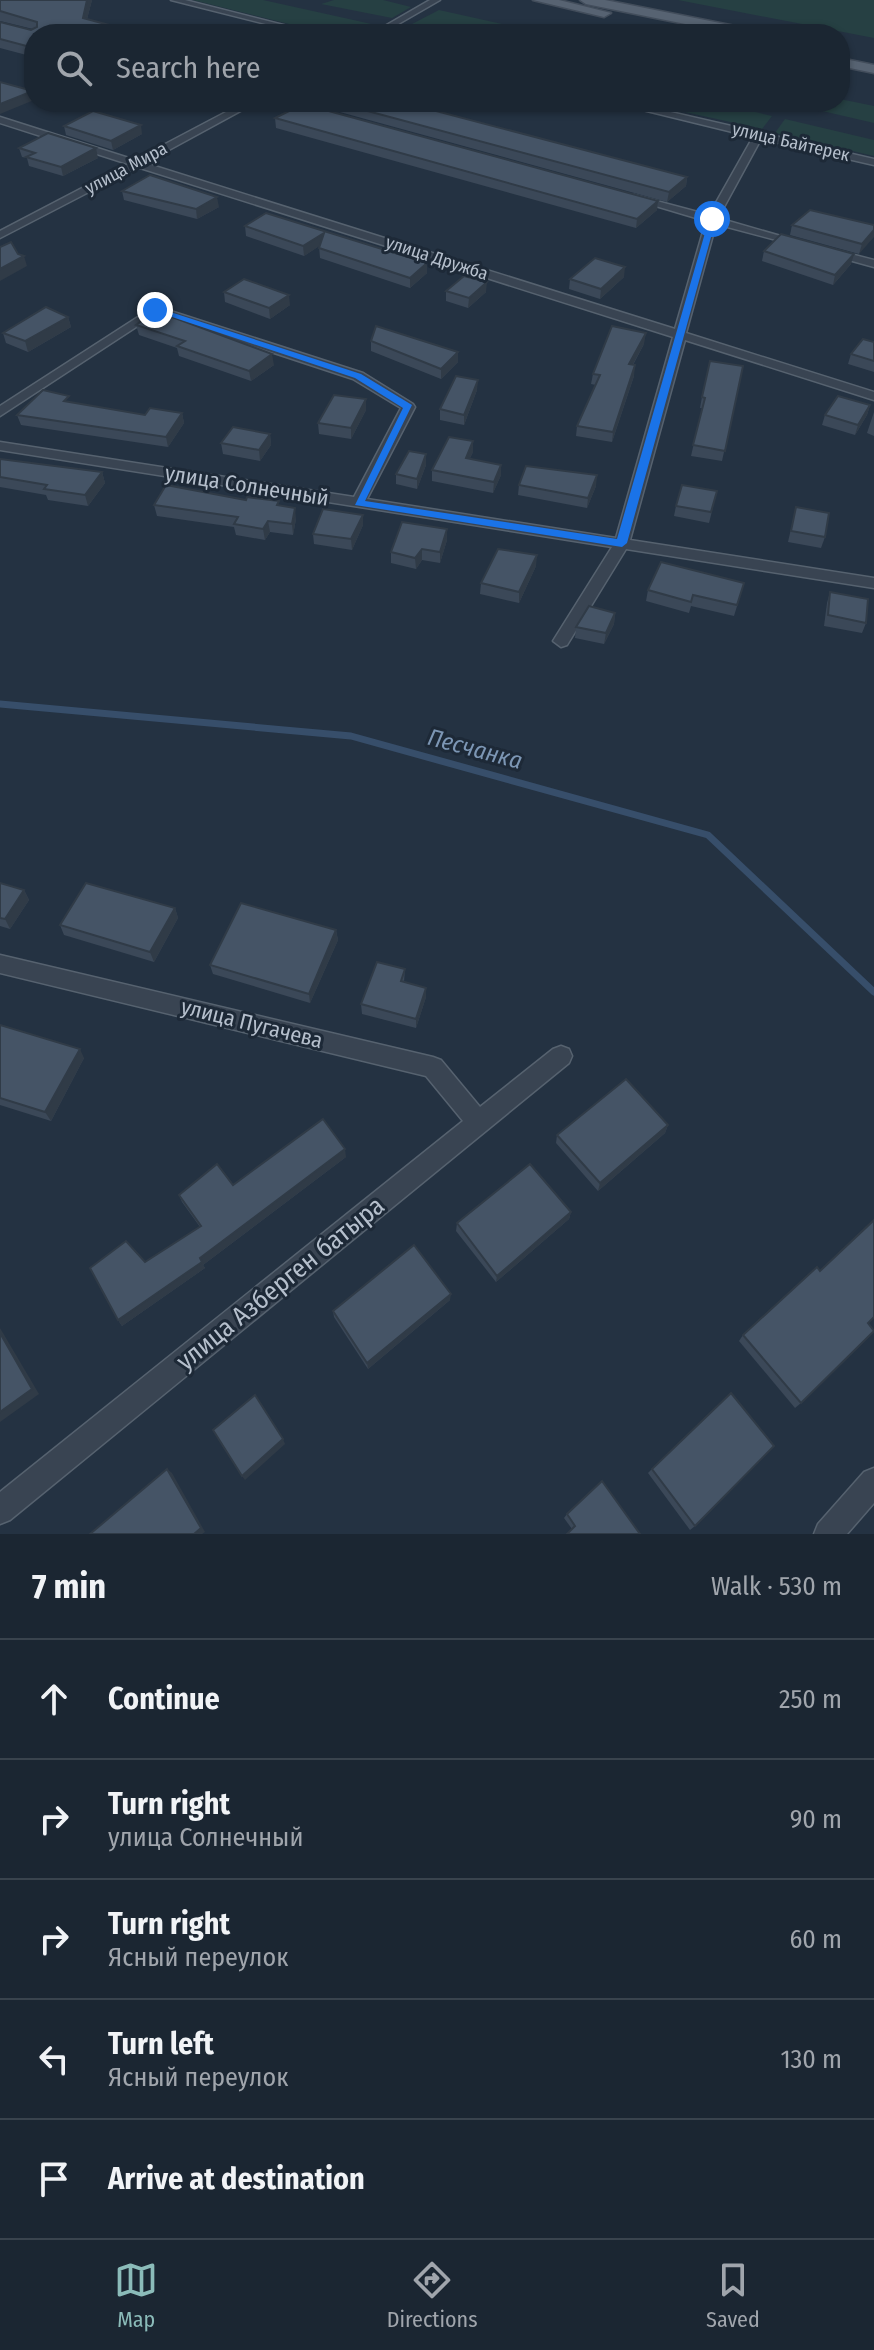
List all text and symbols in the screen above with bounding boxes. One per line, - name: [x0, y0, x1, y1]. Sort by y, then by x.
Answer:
- search box: [24, 24, 850, 112]
- icon: search: [52, 46, 96, 90]
- text: Search here: [116, 50, 261, 86]
- street label: улица Байтерек: [730, 118, 852, 166]
- street label: улица Мира: [81, 137, 171, 199]
- route start: [694, 201, 730, 237]
- street label: улица Дружба: [383, 231, 491, 285]
- route end: [137, 292, 173, 328]
- street label: улица Солнечный: [163, 459, 331, 512]
- water label: Песчанка: [425, 723, 525, 775]
- street label: улица Пугачева: [178, 993, 326, 1054]
- street label: улица Азберген батыра: [170, 1190, 391, 1377]
- text: 7 min: [32, 1566, 106, 1607]
- text: Walk · 530 m: [711, 1571, 842, 1602]
- icon: ahead: [32, 1677, 76, 1721]
- text: Continue: [108, 1681, 220, 1717]
- text: 250 m: [779, 1684, 842, 1715]
- text: Turn right: [108, 1786, 230, 1822]
- icon: right: [32, 1797, 76, 1841]
- text: 90 m: [790, 1804, 842, 1835]
- text: улица Солнечный: [108, 1822, 303, 1853]
- text: Turn right: [108, 1906, 230, 1942]
- icon: right: [32, 1917, 76, 1961]
- text: 60 m: [789, 1924, 842, 1955]
- text: Ясный переулок: [108, 1942, 288, 1973]
- text: Turn left: [108, 2026, 214, 2062]
- icon: left: [32, 2037, 76, 2081]
- text: 130 m: [780, 2044, 842, 2075]
- text: Ясный переулок: [108, 2062, 288, 2093]
- icon: arrive: [32, 2157, 76, 2201]
- text: Arrive at destination: [108, 2161, 365, 2197]
- tab: Map: [114, 2258, 158, 2333]
- tab: Directions: [387, 2258, 478, 2333]
- tab: Saved: [706, 2258, 760, 2333]

